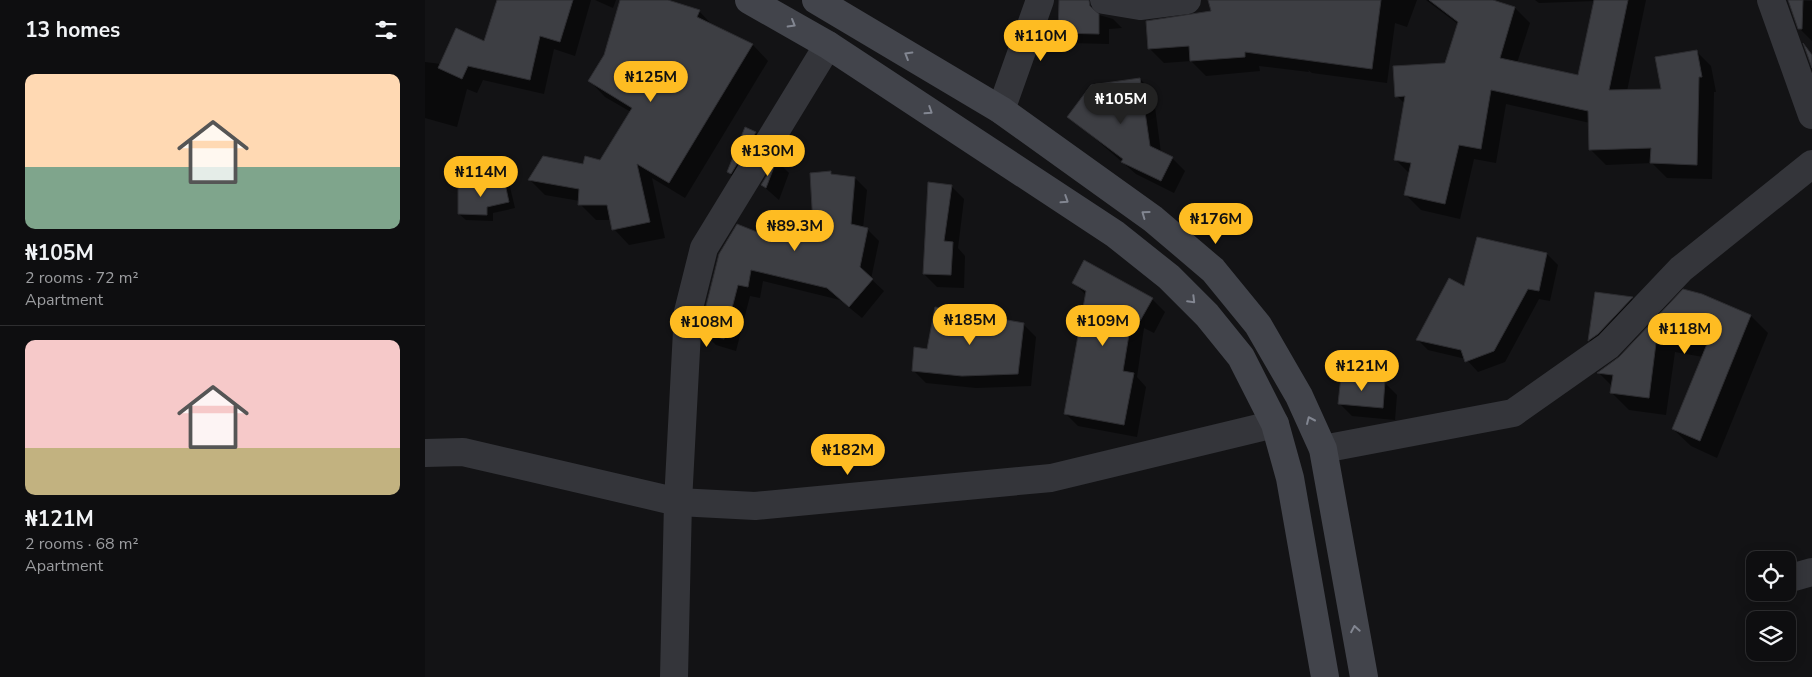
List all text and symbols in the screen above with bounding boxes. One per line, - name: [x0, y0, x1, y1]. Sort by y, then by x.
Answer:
- text: 13 homes: [25, 16, 120, 44]
- icon: filters: [372, 16, 400, 44]
- one-way arrow: [786, 18, 795, 28]
- pin: ₦110M: [1006, 20, 1076, 62]
- text: ₦110M: [1015, 25, 1067, 47]
- one-way arrow: [905, 51, 914, 61]
- pin: ₦125M: [616, 61, 686, 103]
- text: ₦125M: [625, 66, 677, 88]
- pin: ₦105M: [1086, 82, 1156, 125]
- text: ₦105M: [1095, 88, 1147, 110]
- one-way arrow: [923, 105, 933, 114]
- icon: home: [168, 107, 258, 197]
- pin: ₦130M: [733, 134, 803, 177]
- text: ₦130M: [742, 140, 794, 162]
- pin: ₦114M: [446, 156, 516, 198]
- text: ₦114M: [455, 161, 507, 183]
- one-way arrow: [1059, 194, 1068, 204]
- pin: ₦176M: [1181, 202, 1251, 245]
- text: ₦176M: [1190, 208, 1242, 230]
- pin: ₦89.3M: [754, 210, 836, 252]
- one-way arrow: [1141, 211, 1151, 220]
- text: ₦89.3M: [767, 215, 823, 237]
- text: ₦105M: [25, 239, 94, 267]
- text: 2 rooms · 72 m²: [25, 267, 138, 289]
- text: Apartment: [25, 289, 103, 311]
- one-way arrow: [1186, 294, 1195, 303]
- pin: ₦185M: [935, 304, 1005, 346]
- pin: ₦109M: [1068, 304, 1138, 347]
- pin: ₦108M: [672, 306, 742, 348]
- text: ₦185M: [944, 309, 996, 331]
- text: ₦109M: [1077, 310, 1129, 332]
- text: ₦108M: [681, 311, 733, 333]
- pin: ₦118M: [1650, 312, 1720, 355]
- text: ₦118M: [1659, 318, 1711, 340]
- pin: ₦121M: [1327, 350, 1397, 392]
- text: ₦121M: [1336, 355, 1388, 377]
- icon: home: [168, 372, 258, 462]
- one-way arrow: [1305, 416, 1316, 425]
- pin: ₦182M: [813, 434, 883, 476]
- text: ₦182M: [822, 439, 874, 461]
- text: ₦121M: [25, 505, 94, 533]
- text: 2 rooms · 68 m²: [25, 533, 138, 555]
- map controls: [1746, 551, 1796, 661]
- button: locate: [1746, 551, 1796, 601]
- text: Apartment: [25, 555, 103, 577]
- button: layers: [1746, 611, 1796, 661]
- one-way arrow: [1351, 625, 1361, 633]

